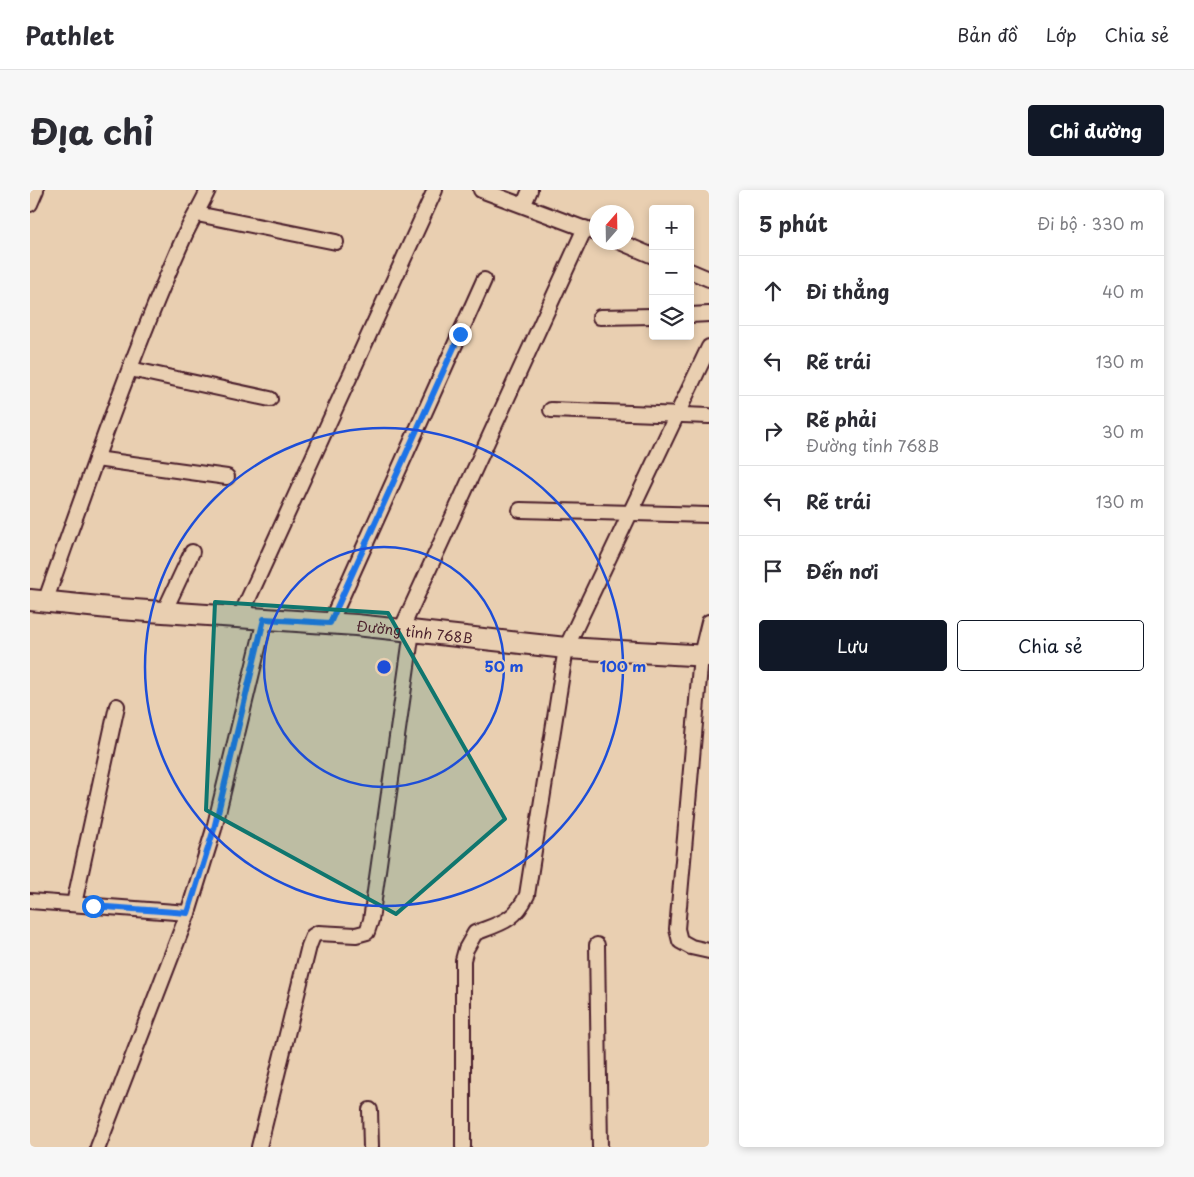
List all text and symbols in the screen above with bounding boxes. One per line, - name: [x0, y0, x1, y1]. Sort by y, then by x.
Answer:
- text: Pathlet: [25, 17, 115, 53]
- text: Bản đồ: [957, 21, 1018, 48]
- text: Lớp: [1046, 21, 1077, 48]
- text: Chia sẻ: [1105, 21, 1169, 48]
- text: Địa chỉ: [30, 104, 153, 157]
- button: Chỉ đường: [1028, 105, 1164, 156]
- north arrow: [589, 205, 634, 250]
- map controls: [649, 205, 694, 340]
- button: +: [649, 205, 694, 250]
- text: 5 phút: [759, 207, 828, 239]
- text: Đi bộ · 330 m: [1037, 211, 1144, 235]
- button: −: [649, 250, 694, 295]
- icon: ahead: [759, 277, 787, 305]
- text: Đi thẳng: [806, 277, 889, 305]
- text: 40 m: [1102, 279, 1144, 303]
- button: layers: [649, 295, 694, 340]
- route end: [449, 323, 472, 346]
- icon: left: [759, 347, 787, 375]
- text: Rẽ trái: [806, 347, 871, 375]
- text: 130 m: [1096, 349, 1144, 373]
- text: Rẽ phải: [806, 405, 877, 433]
- icon: right: [759, 417, 787, 445]
- text: 30 m: [1102, 419, 1144, 443]
- text: Đường tỉnh 768B: [806, 433, 939, 457]
- icon: left: [759, 487, 787, 515]
- text: Rẽ trái: [806, 487, 871, 515]
- text: 130 m: [1096, 489, 1144, 513]
- icon: arrive: [759, 557, 787, 585]
- text: Đến nơi: [806, 557, 879, 585]
- street label: Đường tỉnh 768B: [356, 615, 474, 648]
- button: Lưu: [759, 620, 947, 671]
- button: Chia sẻ: [957, 620, 1144, 671]
- text: 50 m: [485, 654, 523, 677]
- text: 100 m: [600, 654, 646, 677]
- centre of rings: [375, 658, 393, 676]
- route start: [82, 895, 105, 918]

